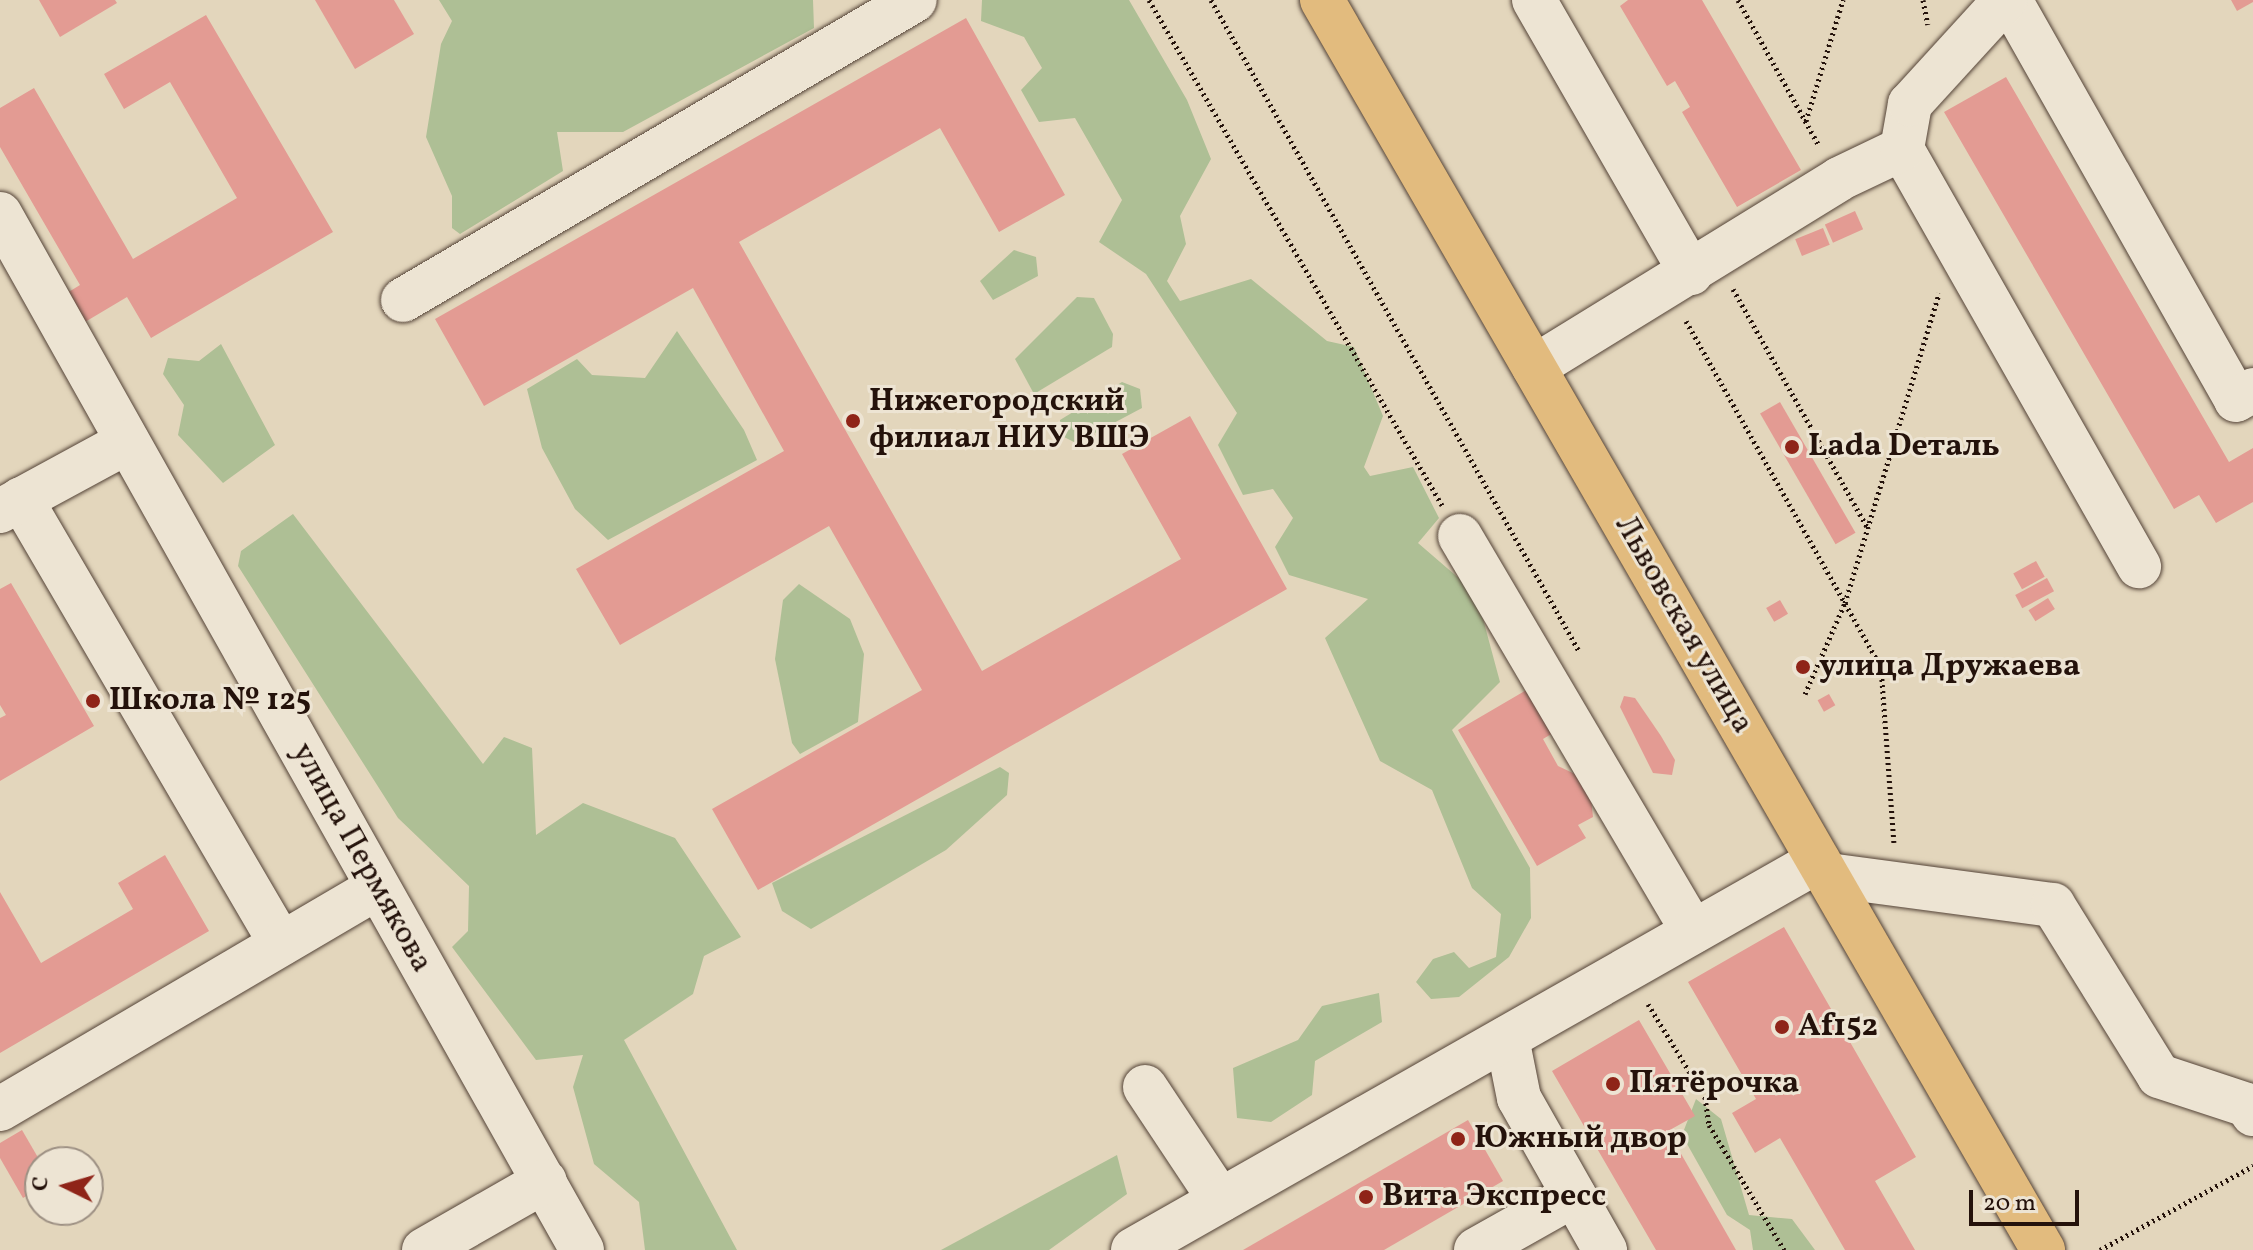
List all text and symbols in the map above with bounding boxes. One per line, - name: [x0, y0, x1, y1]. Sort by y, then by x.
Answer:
- place label: Нижегородский филиал НИУ ВШЭ: [869, 384, 1150, 459]
- marker: Нижегородский филиал НИУ ВШЭ: [844, 412, 862, 430]
- place label: Lada Dеталь: [1808, 428, 2000, 466]
- marker: Lada Dеталь: [1783, 438, 1801, 456]
- street label: Львовская улица: [1605, 509, 1761, 741]
- place label: улица Дружаева: [1819, 648, 2080, 686]
- marker: улица Дружаева: [1794, 658, 1812, 676]
- place label: Школа № 125: [109, 682, 311, 720]
- marker: Школа № 125: [84, 692, 102, 710]
- street label: улица Пермякова: [282, 736, 440, 980]
- place label: Af152: [1798, 1008, 1878, 1046]
- marker: Af152: [1773, 1018, 1791, 1036]
- place label: Пятёрочка: [1629, 1065, 1799, 1103]
- marker: Пятёрочка: [1604, 1075, 1622, 1093]
- place label: Южный двор: [1474, 1120, 1687, 1158]
- marker: Южный двор: [1449, 1130, 1467, 1148]
- north arrow: [24, 1146, 104, 1226]
- scale bar: [1973, 1174, 2083, 1224]
- text: С: [26, 1176, 58, 1192]
- place label: Вита Экспресс: [1382, 1178, 1606, 1216]
- text: 20 m: [1983, 1187, 2036, 1221]
- marker: Вита Экспресс: [1357, 1188, 1375, 1206]

